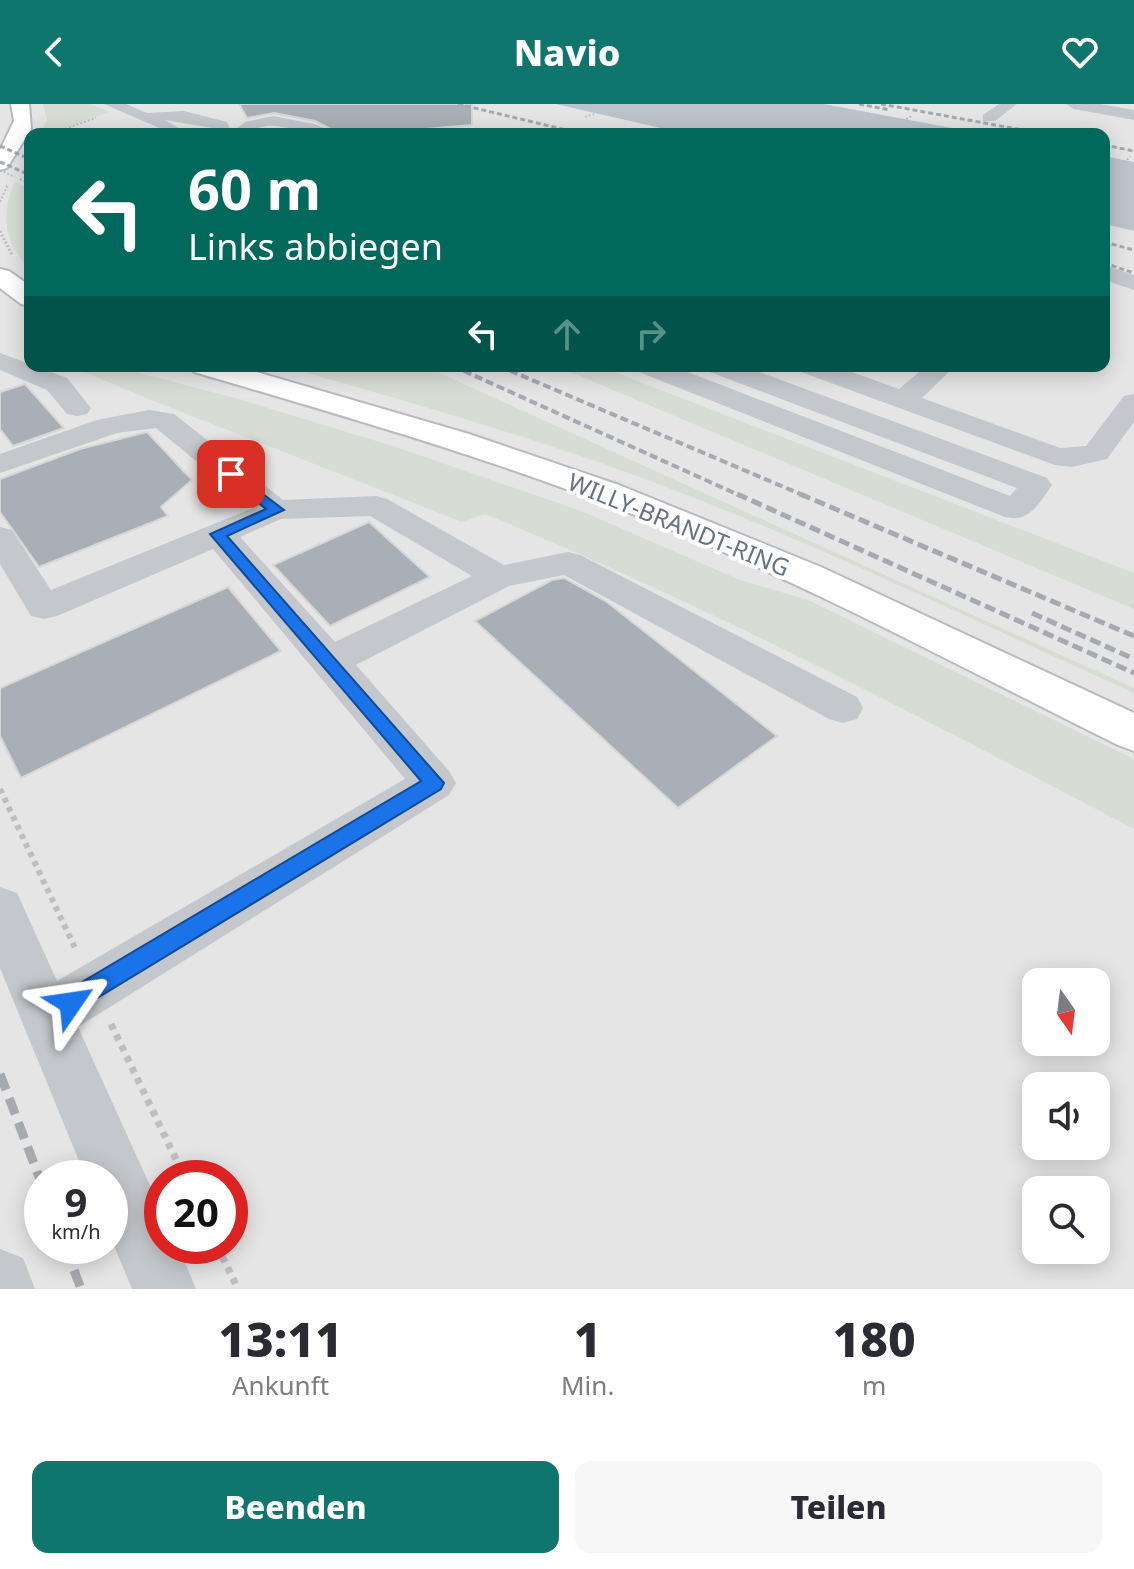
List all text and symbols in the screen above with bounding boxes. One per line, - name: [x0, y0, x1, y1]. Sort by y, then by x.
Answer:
- text: Navio: [514, 28, 620, 77]
- icon: back: [32, 30, 76, 74]
- icon: heart: [1058, 30, 1102, 74]
- text: 60 m: [188, 150, 321, 226]
- icon: left: [56, 160, 160, 264]
- text: Links abbiegen: [188, 222, 443, 271]
- icon: left: [461, 312, 505, 356]
- icon: ahead: [545, 312, 589, 356]
- icon: right: [629, 312, 673, 356]
- pin: [197, 440, 265, 508]
- icon: arrive: [209, 452, 253, 496]
- street label: WILLY-BRANDT-RING: [563, 464, 795, 584]
- position arrow: [29, 961, 113, 1045]
- north arrow: [1022, 968, 1110, 1056]
- map controls: [1022, 968, 1110, 1264]
- button: sound: [1022, 1072, 1110, 1160]
- speed limit sign: 20: [144, 1160, 248, 1264]
- text: 9: [65, 1174, 87, 1229]
- button: search: [1022, 1176, 1110, 1264]
- text: km/h: [51, 1218, 101, 1245]
- text: 13:11: [218, 1306, 343, 1371]
- text: 1: [574, 1306, 602, 1371]
- text: 180: [833, 1306, 916, 1371]
- text: Ankunft: [232, 1367, 329, 1403]
- text: Min.: [561, 1367, 614, 1403]
- text: m: [862, 1367, 886, 1403]
- button: Beenden: [32, 1461, 559, 1553]
- button: Teilen: [575, 1461, 1102, 1553]

